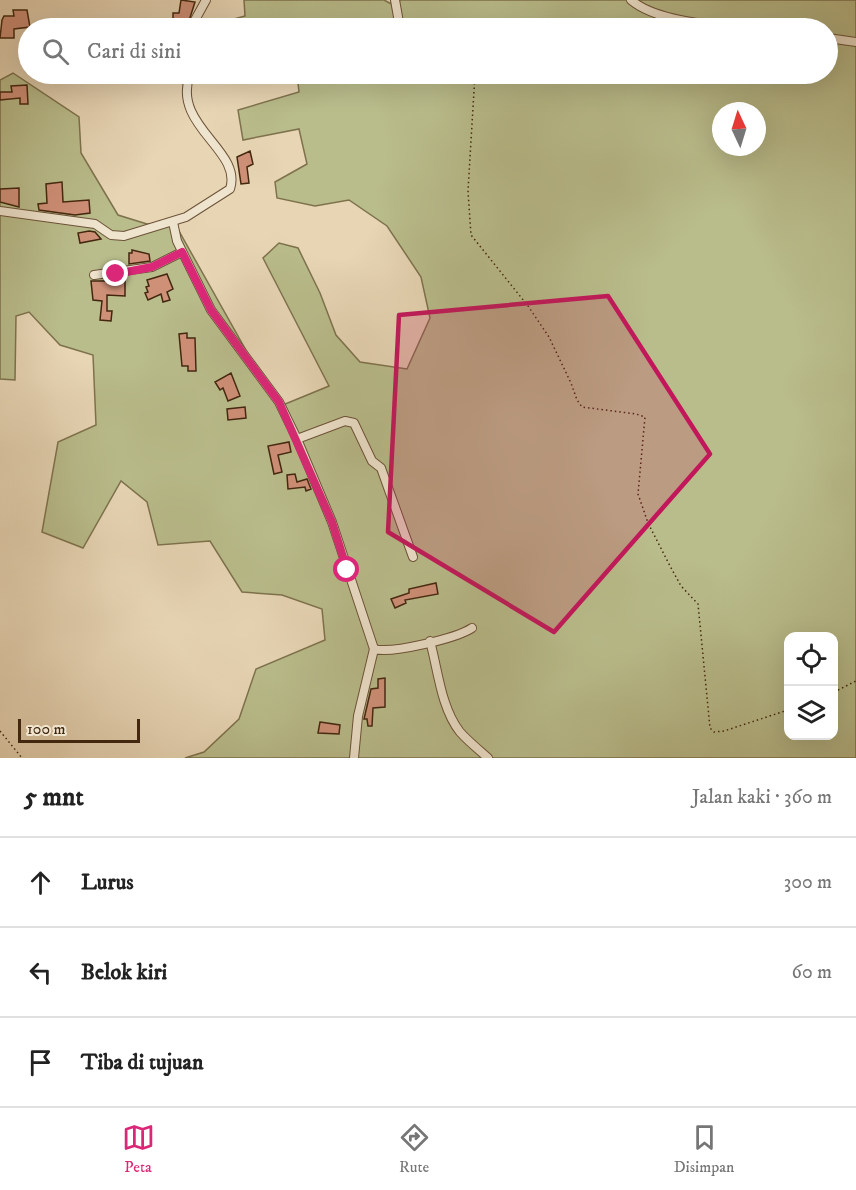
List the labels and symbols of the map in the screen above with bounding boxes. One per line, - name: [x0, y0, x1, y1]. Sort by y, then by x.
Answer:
- north arrow: [712, 102, 766, 156]
- route end: [102, 260, 128, 286]
- route start: [333, 556, 359, 582]
- scale bar: [18, 716, 140, 744]

